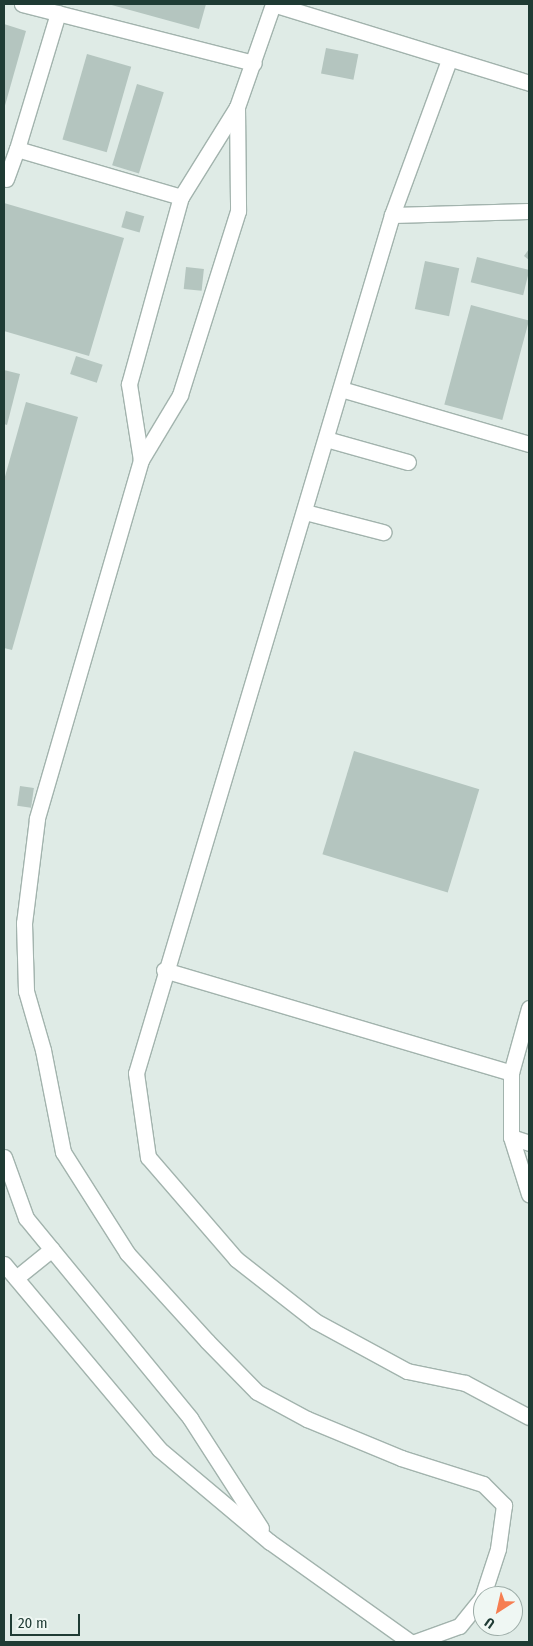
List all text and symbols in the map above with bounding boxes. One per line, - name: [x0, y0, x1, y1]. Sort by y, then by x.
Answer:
- north arrow: [473, 1586, 523, 1636]
- scale bar: [12, 1604, 82, 1636]
- text: 20 m: [18, 1614, 48, 1632]
- text: U: [481, 1614, 498, 1632]

